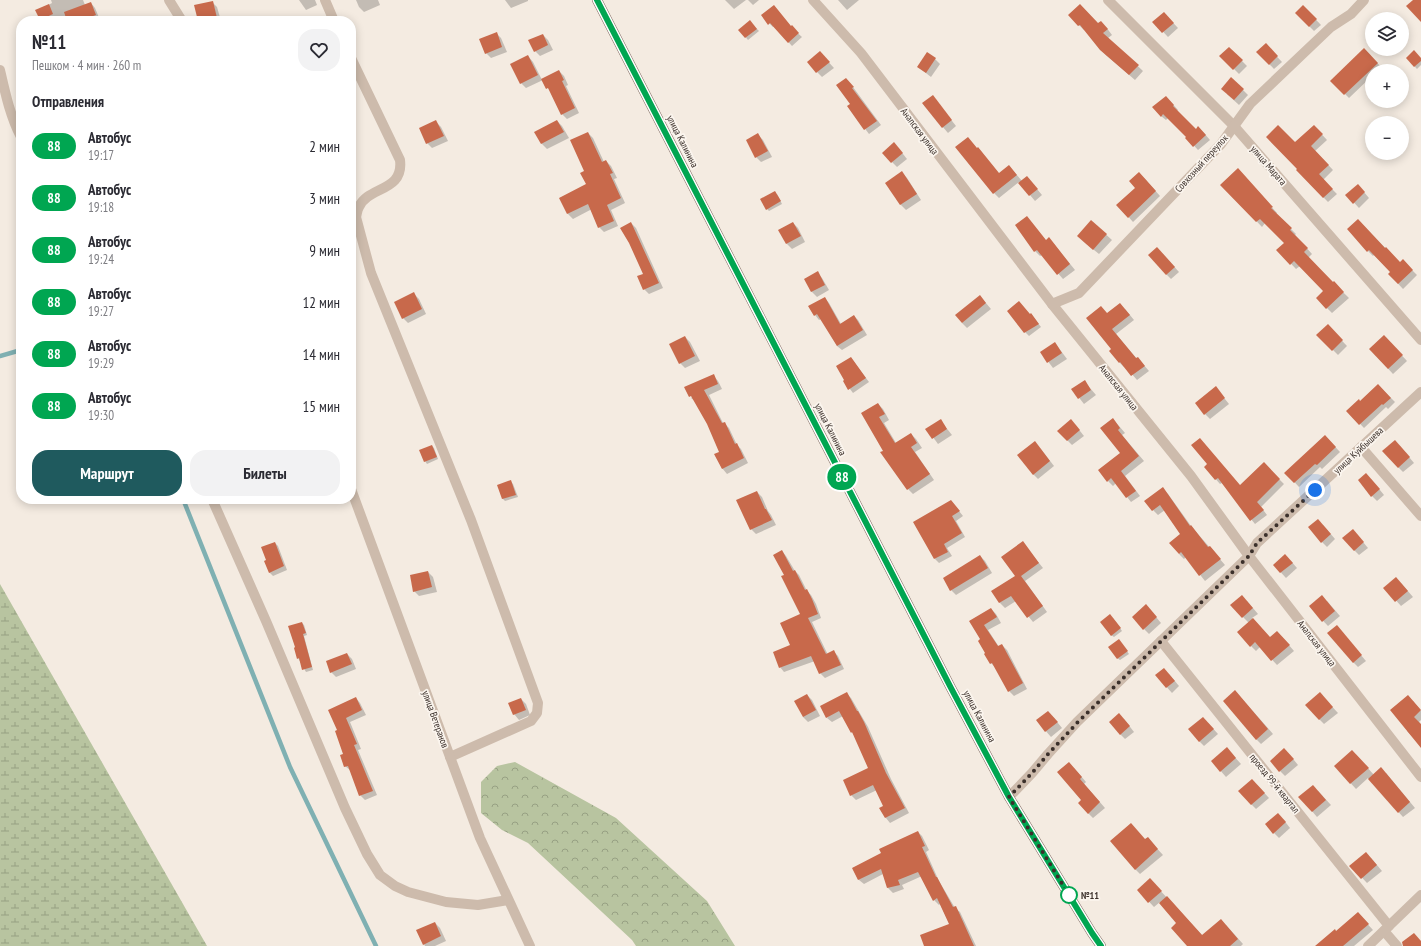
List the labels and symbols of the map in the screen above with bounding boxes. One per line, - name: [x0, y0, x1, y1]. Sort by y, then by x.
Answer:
- street label: Анапская улица: [898, 105, 941, 157]
- street label: улица Калинина: [664, 113, 701, 170]
- street label: Совхозный переулок: [1172, 132, 1231, 195]
- street label: улица Марата: [1248, 143, 1289, 188]
- street label: Анапская улица: [1096, 362, 1141, 413]
- street label: улица Калинина: [812, 401, 849, 458]
- street label: улица Куйбышева: [1331, 424, 1386, 477]
- line badge: 88: [824, 464, 860, 490]
- your location: [1305, 480, 1325, 500]
- street label: Анапская улица: [1294, 618, 1339, 669]
- street label: улица Калинина: [960, 688, 999, 744]
- street label: улица Ветеранов: [419, 689, 452, 749]
- street label: проезд 99-й квартал: [1247, 751, 1303, 816]
- marker: №11: [1060, 886, 1078, 904]
- place label: №11: [1081, 889, 1099, 902]

